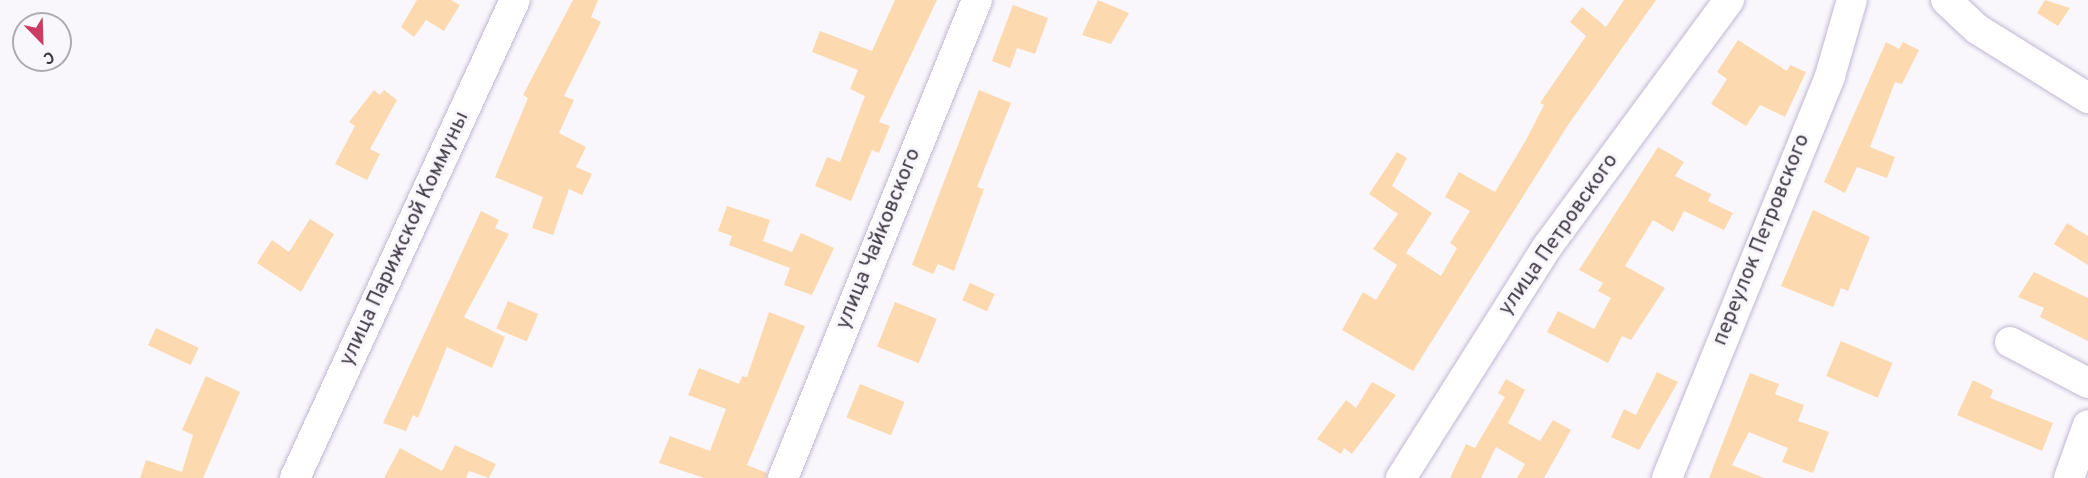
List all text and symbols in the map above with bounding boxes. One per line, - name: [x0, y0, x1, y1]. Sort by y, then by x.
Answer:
- north arrow: [12, 12, 72, 72]
- text: С: [40, 46, 57, 68]
- street label: улица Парижской Коммуны: [335, 108, 475, 370]
- street label: переулок Петровского: [1708, 131, 1816, 349]
- street label: улица Чайковского: [831, 145, 927, 333]
- street label: улица Петровского: [1494, 149, 1624, 321]

